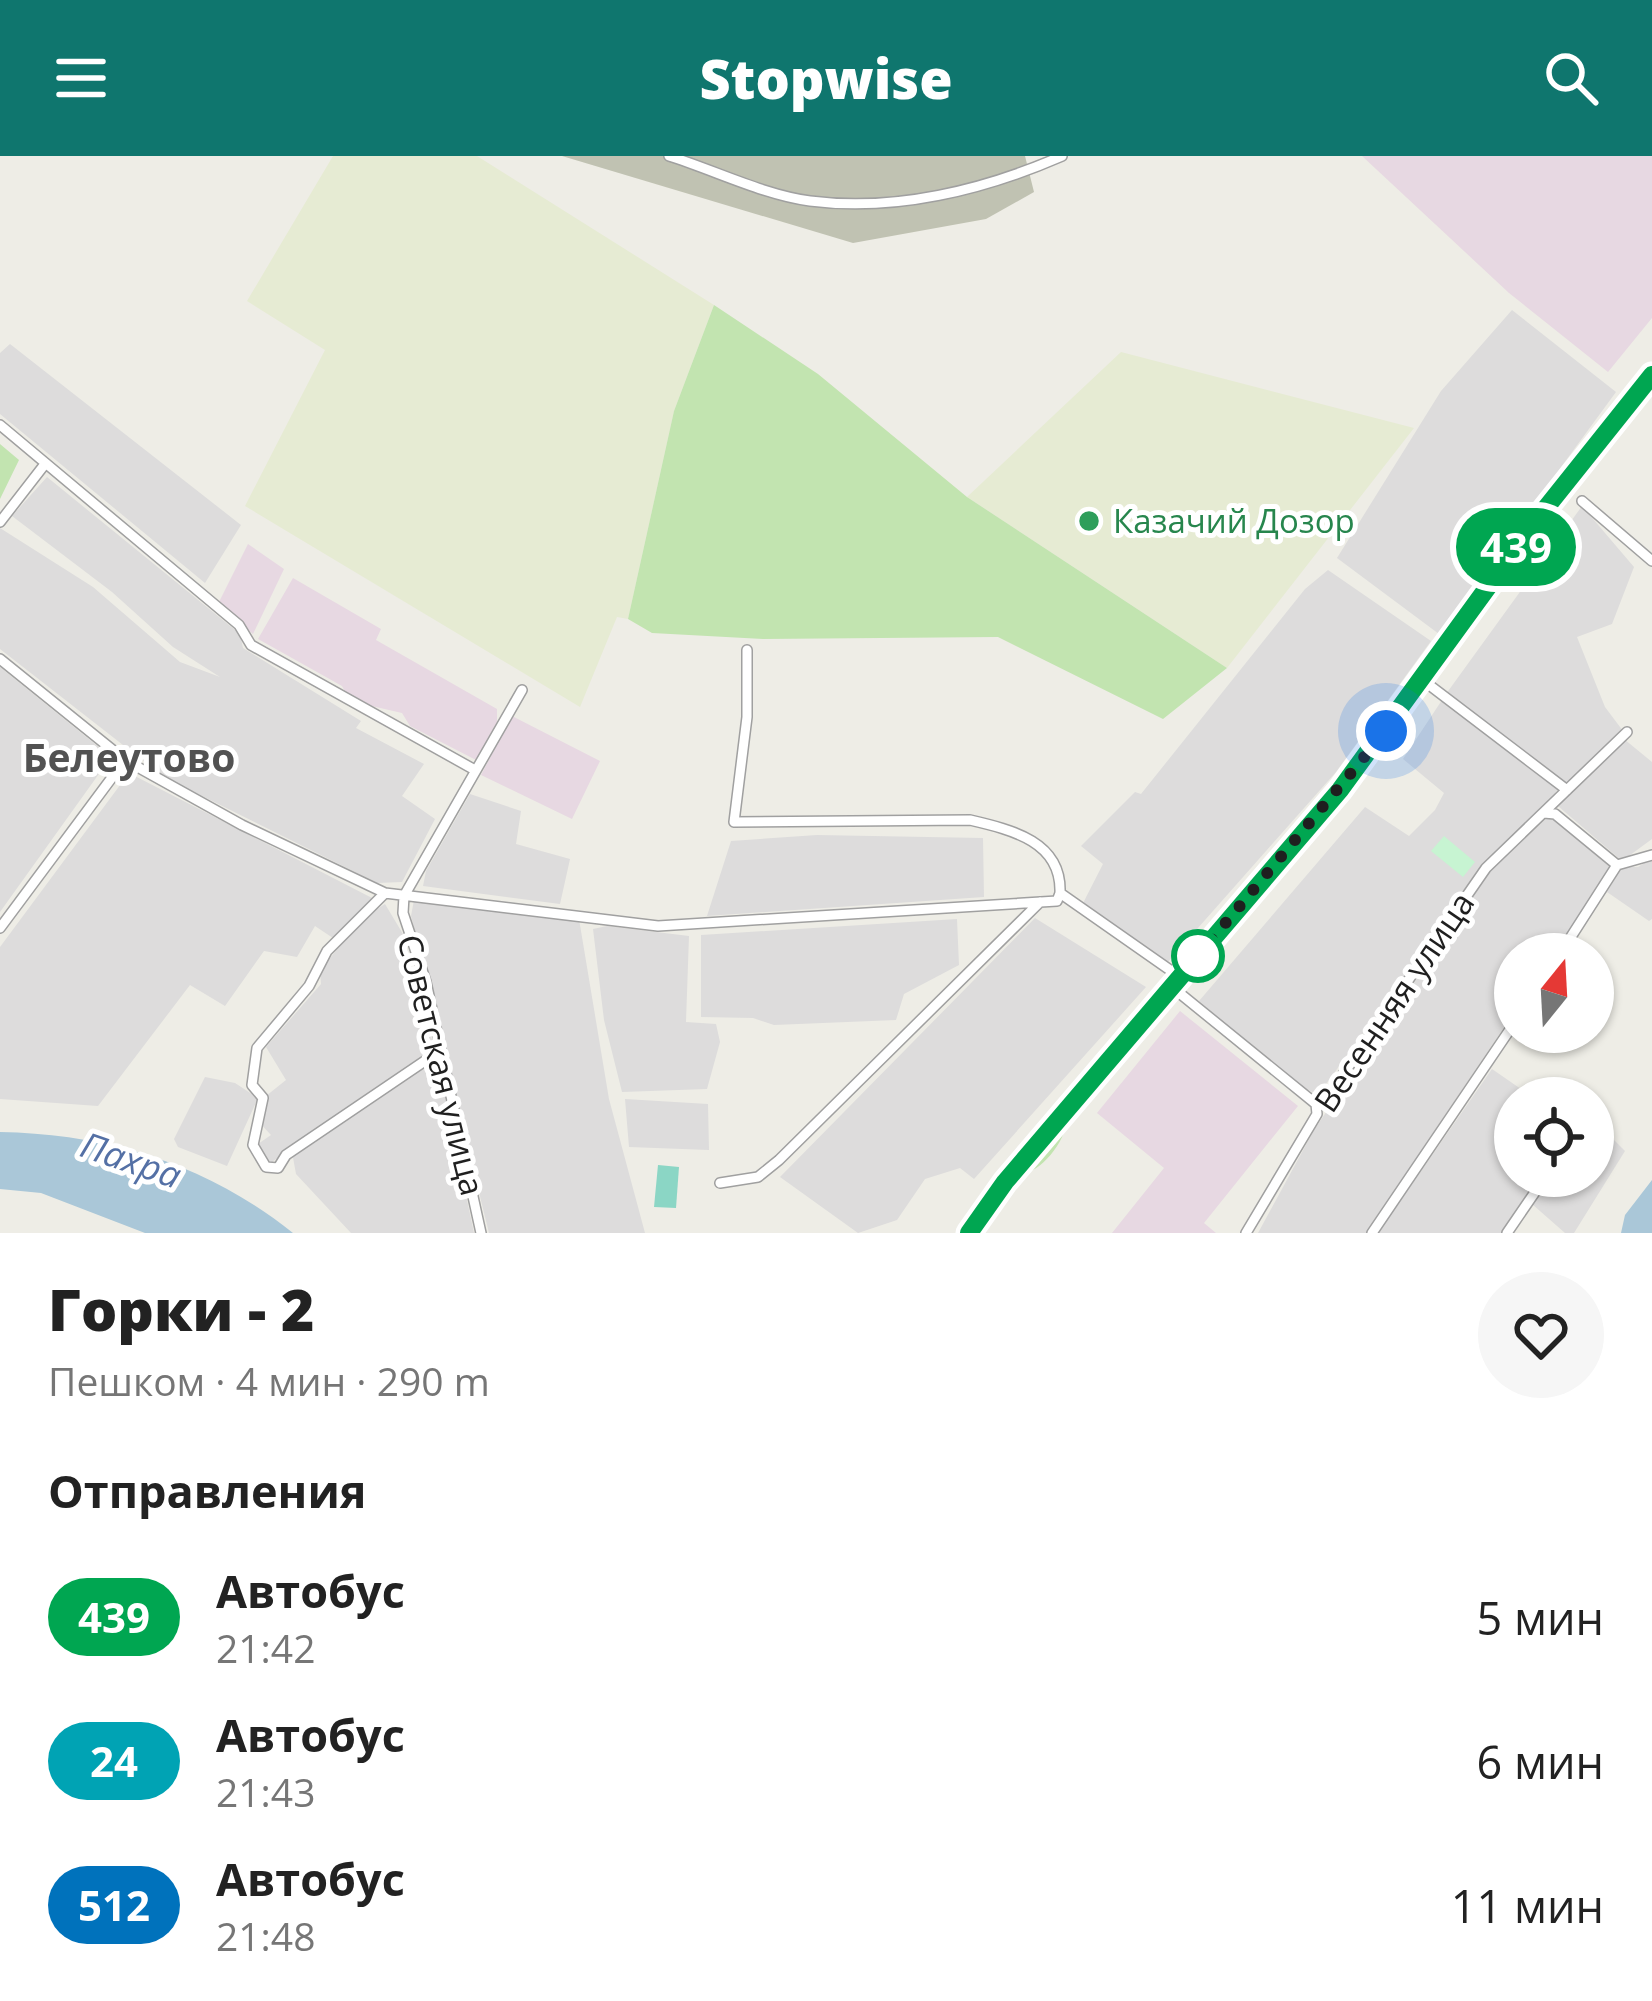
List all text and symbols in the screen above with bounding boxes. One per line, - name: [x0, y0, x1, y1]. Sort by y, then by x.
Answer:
- text: Stopwise: [699, 41, 953, 115]
- icon: menu: [48, 45, 114, 111]
- icon: search: [1538, 45, 1604, 111]
- place label: Казачий Дозор: [1113, 498, 1355, 543]
- marker: Казачий Дозор: [1076, 508, 1102, 534]
- line badge: 439: [1447, 508, 1585, 586]
- text: 439: [1480, 518, 1552, 575]
- your location: [1356, 701, 1416, 761]
- district label: Белеутово: [23, 730, 235, 783]
- street label: Весенняя улица: [1303, 883, 1484, 1121]
- street label: Советская улица: [387, 930, 496, 1200]
- unlabelled marker: [1173, 931, 1223, 981]
- north arrow: [1494, 933, 1614, 1053]
- map controls: [1494, 933, 1614, 1197]
- button: locate: [1494, 1077, 1614, 1197]
- water label: Пахра: [74, 1120, 188, 1199]
- text: Горки - 2: [48, 1270, 314, 1348]
- button: heart: [1478, 1272, 1604, 1398]
- text: Пешком · 4 мин · 290 m: [48, 1354, 490, 1407]
- text: Отправления: [48, 1460, 367, 1521]
- text: Автобус: [216, 1560, 405, 1621]
- text: 5 мин: [1476, 1587, 1604, 1648]
- text: 439: [78, 1588, 150, 1645]
- text: 21:42: [216, 1621, 315, 1674]
- text: Автобус: [216, 1704, 405, 1765]
- text: 6 мин: [1476, 1731, 1604, 1792]
- text: 24: [90, 1732, 138, 1789]
- text: 21:43: [216, 1765, 315, 1818]
- text: Автобус: [216, 1848, 405, 1909]
- text: 11 мин: [1451, 1875, 1604, 1936]
- text: 512: [78, 1876, 150, 1933]
- text: 21:48: [216, 1909, 315, 1962]

